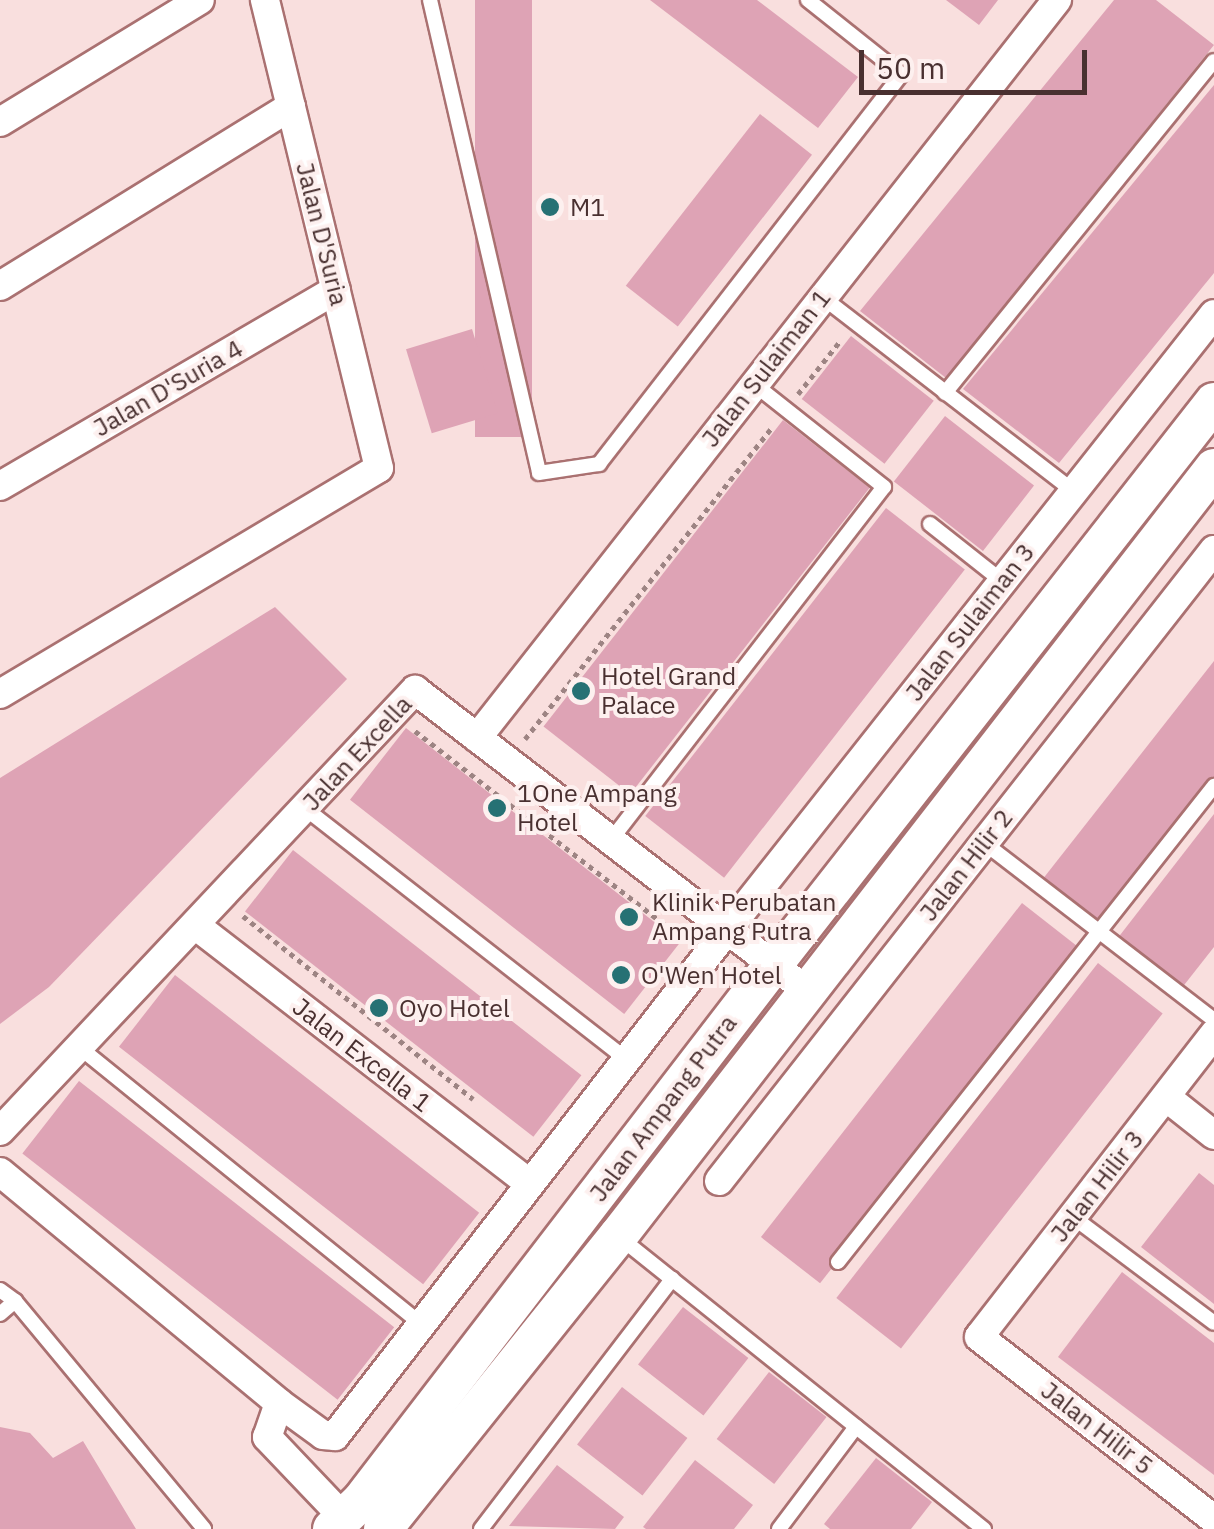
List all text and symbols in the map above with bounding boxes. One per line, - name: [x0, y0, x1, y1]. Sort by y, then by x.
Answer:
- scale bar: [864, 30, 1092, 92]
- text: 50 m: [876, 48, 945, 87]
- street label: Jalan D'Suria: [290, 159, 354, 309]
- place label: M1: [570, 192, 605, 222]
- marker: M1: [539, 196, 561, 218]
- street label: Jalan Sulaiman 1: [695, 283, 837, 453]
- street label: Jalan D'Suria 4: [88, 333, 248, 443]
- street label: Jalan Sulaiman 3: [899, 537, 1041, 707]
- place label: Hotel Grand Palace: [601, 662, 736, 721]
- marker: Hotel Grand Palace: [570, 680, 592, 702]
- street label: Jalan Excella: [296, 689, 418, 817]
- place label: 1One Ampang Hotel: [517, 779, 677, 838]
- marker: 1One Ampang Hotel: [486, 797, 508, 819]
- street label: Jalan Hilir 2: [913, 803, 1019, 927]
- place label: Klinik Perubatan Ampang Putra: [652, 888, 836, 947]
- marker: Klinik Perubatan Ampang Putra: [616, 904, 642, 930]
- place label: O'Wen Hotel: [641, 960, 781, 990]
- marker: O'Wen Hotel: [610, 964, 632, 986]
- street label: Jalan Excella 1: [287, 992, 437, 1118]
- place label: Oyo Hotel: [399, 993, 510, 1023]
- marker: Oyo Hotel: [368, 997, 390, 1019]
- street label: Jalan Ampang Putra: [583, 1009, 743, 1207]
- street label: Jalan Hilir 3: [1044, 1124, 1150, 1248]
- street label: Jalan Hilir 5: [1035, 1375, 1159, 1481]

